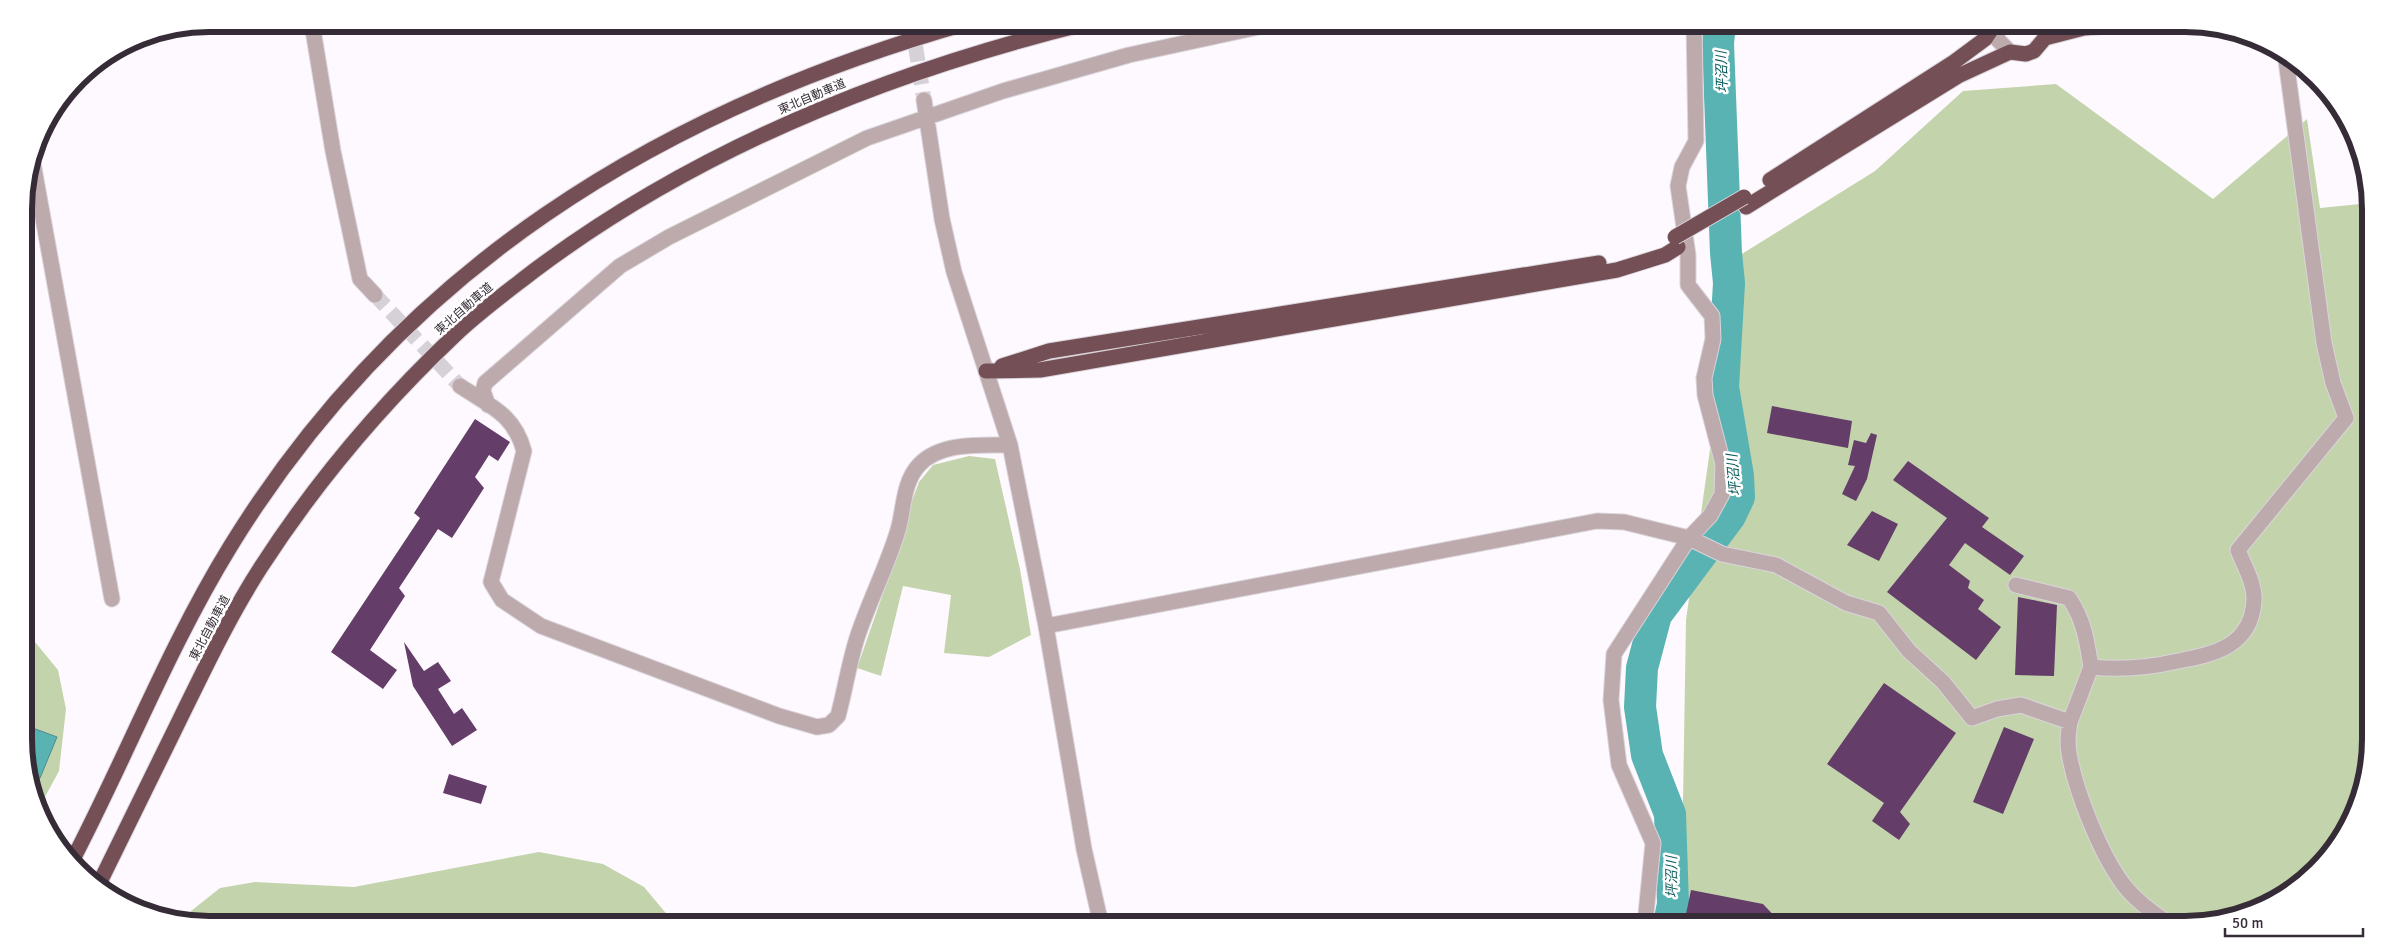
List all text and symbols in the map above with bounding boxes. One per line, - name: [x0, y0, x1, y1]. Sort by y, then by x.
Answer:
- water label: 坪沼川: [1713, 49, 1731, 93]
- street label: 東北自動車道: [776, 76, 848, 118]
- street label: 東北自動車道: [432, 280, 496, 338]
- water label: 坪沼川: [1724, 451, 1744, 497]
- street label: 東北自動車道: [186, 593, 234, 663]
- water label: 坪沼川: [1663, 854, 1681, 898]
- scale bar: [2225, 906, 2362, 938]
- text: 50 m: [2232, 914, 2263, 932]

